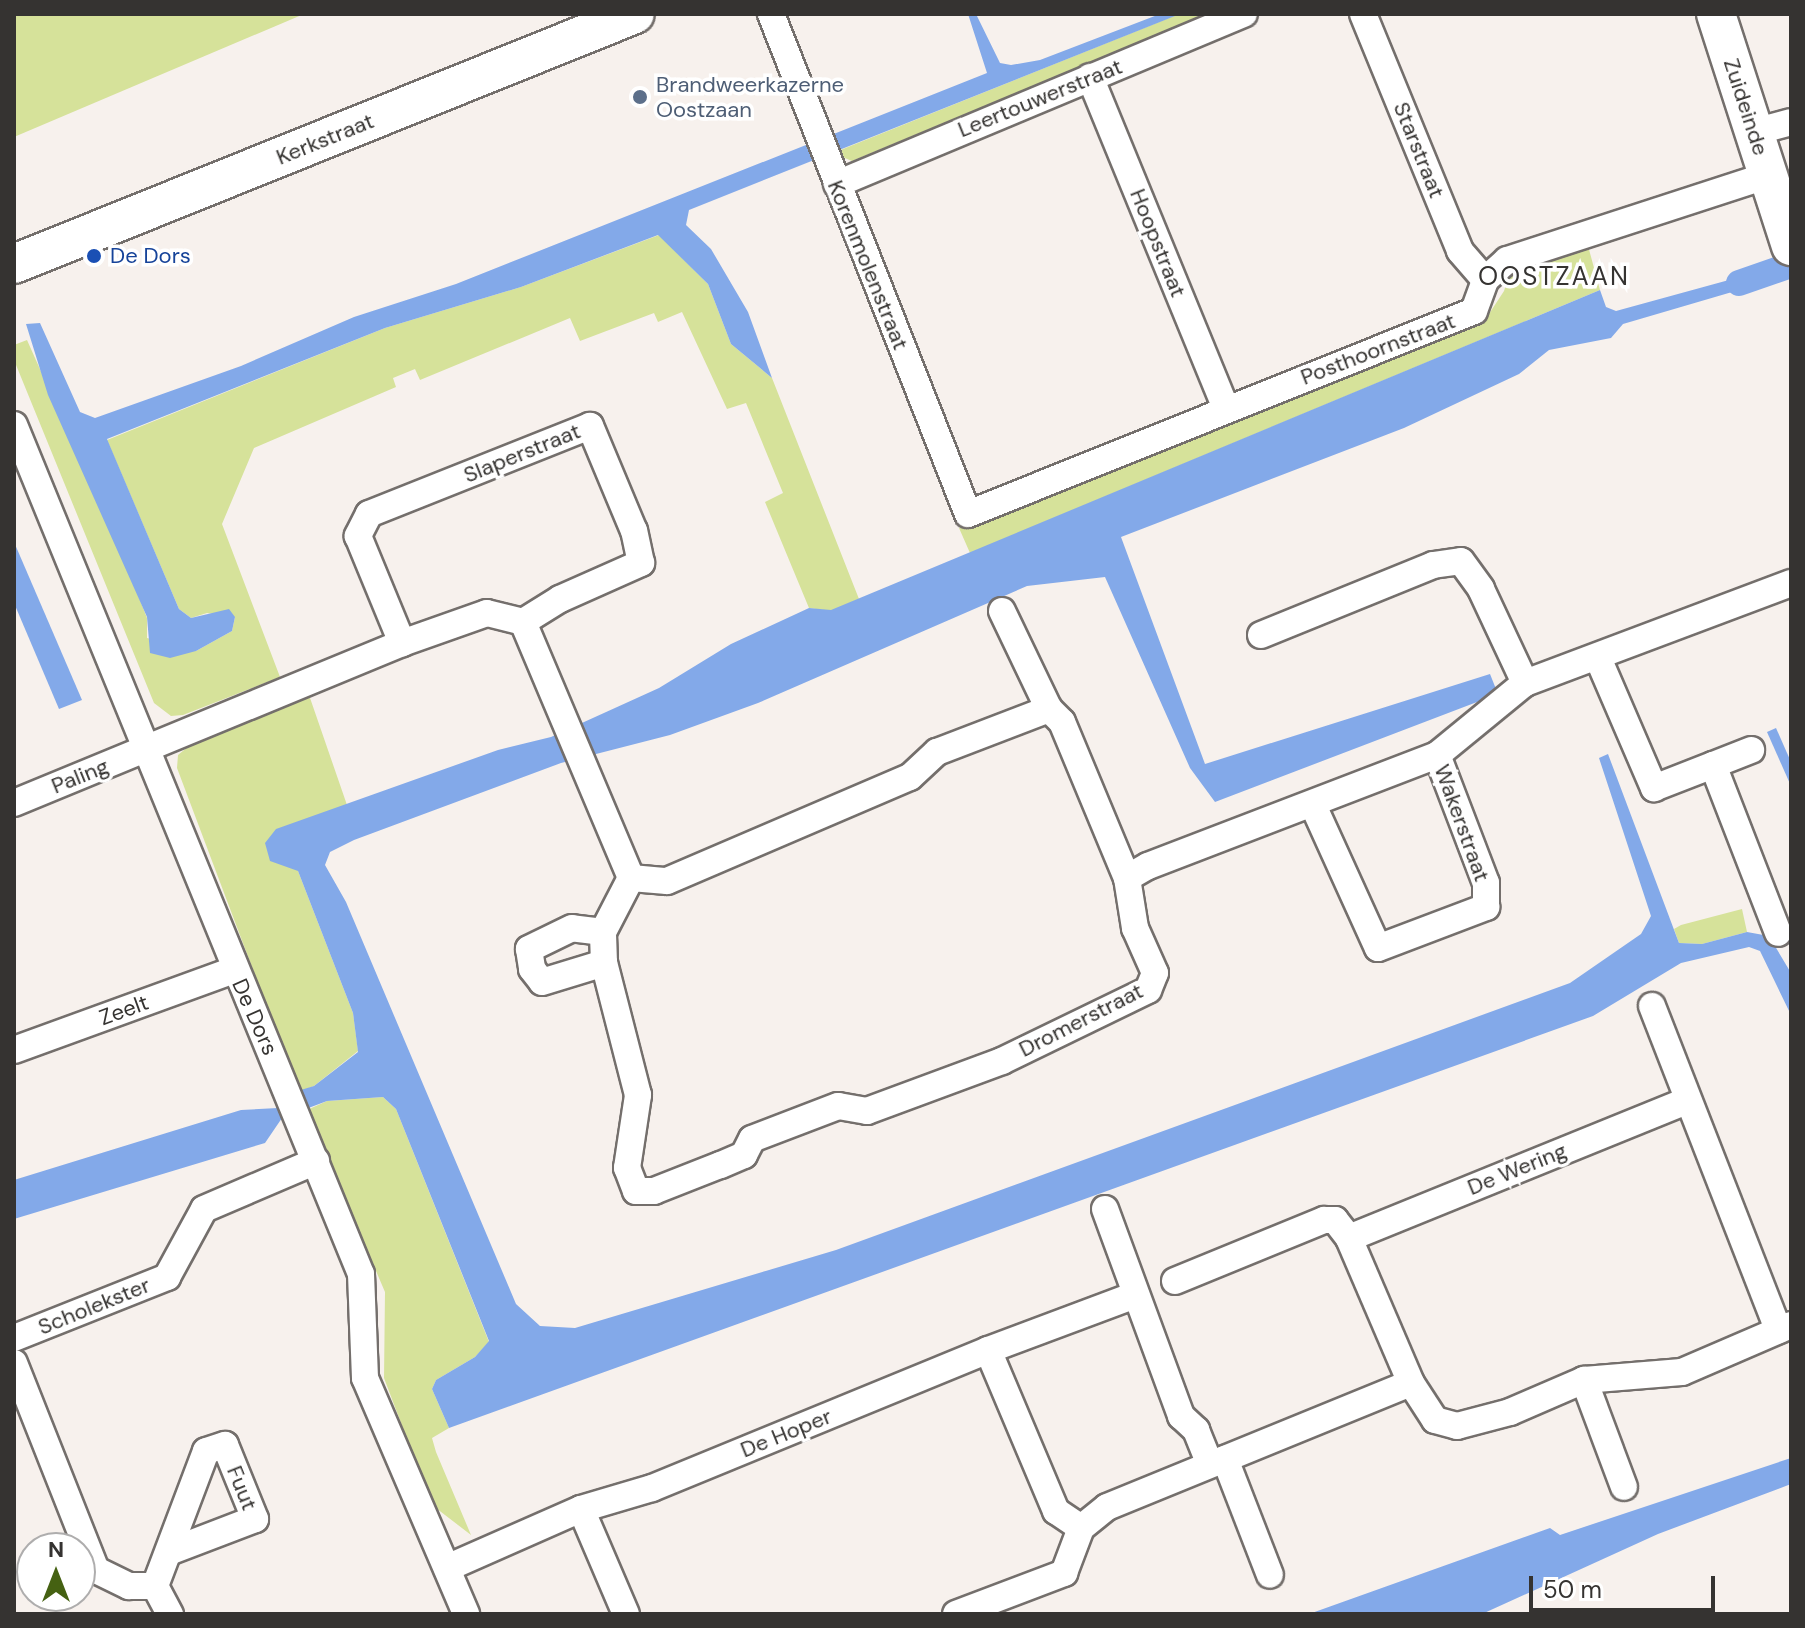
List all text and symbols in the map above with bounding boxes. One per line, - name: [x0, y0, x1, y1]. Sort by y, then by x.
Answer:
- street label: Leertouwerstraat: [954, 53, 1126, 143]
- street label: Zuideinde: [1718, 55, 1774, 159]
- place label: Brandweerkazerne Oostzaan: [656, 71, 844, 122]
- marker: Brandweerkazerne Oostzaan: [631, 88, 649, 106]
- street label: Starstraat: [1388, 98, 1450, 202]
- street label: Kerkstraat: [272, 108, 378, 170]
- street label: Korenmolenstraat: [822, 176, 914, 354]
- street label: Hoopstraat: [1124, 185, 1192, 301]
- place label: De Dors: [110, 243, 191, 269]
- marker: De Dors: [85, 247, 103, 265]
- district label: OOSTZAAN: [1478, 261, 1630, 293]
- street label: Posthoornstraat: [1297, 307, 1459, 391]
- street label: Slaperstraat: [460, 418, 584, 488]
- street label: Paling: [48, 753, 112, 799]
- street label: Wakerstraat: [1429, 761, 1495, 885]
- street label: De Dors: [226, 975, 284, 1059]
- street label: Dromerstraat: [1015, 977, 1147, 1063]
- street label: Zeelt: [96, 989, 152, 1031]
- street label: De Wering: [1464, 1137, 1570, 1201]
- street label: Scholekster: [34, 1272, 154, 1340]
- street label: De Hoper: [737, 1403, 835, 1463]
- street label: Fuut: [221, 1462, 263, 1514]
- north arrow: [16, 1532, 96, 1612]
- text: N: [48, 1535, 64, 1564]
- scale bar: [1533, 1560, 1719, 1610]
- text: 50 m: [1543, 1574, 1602, 1605]

